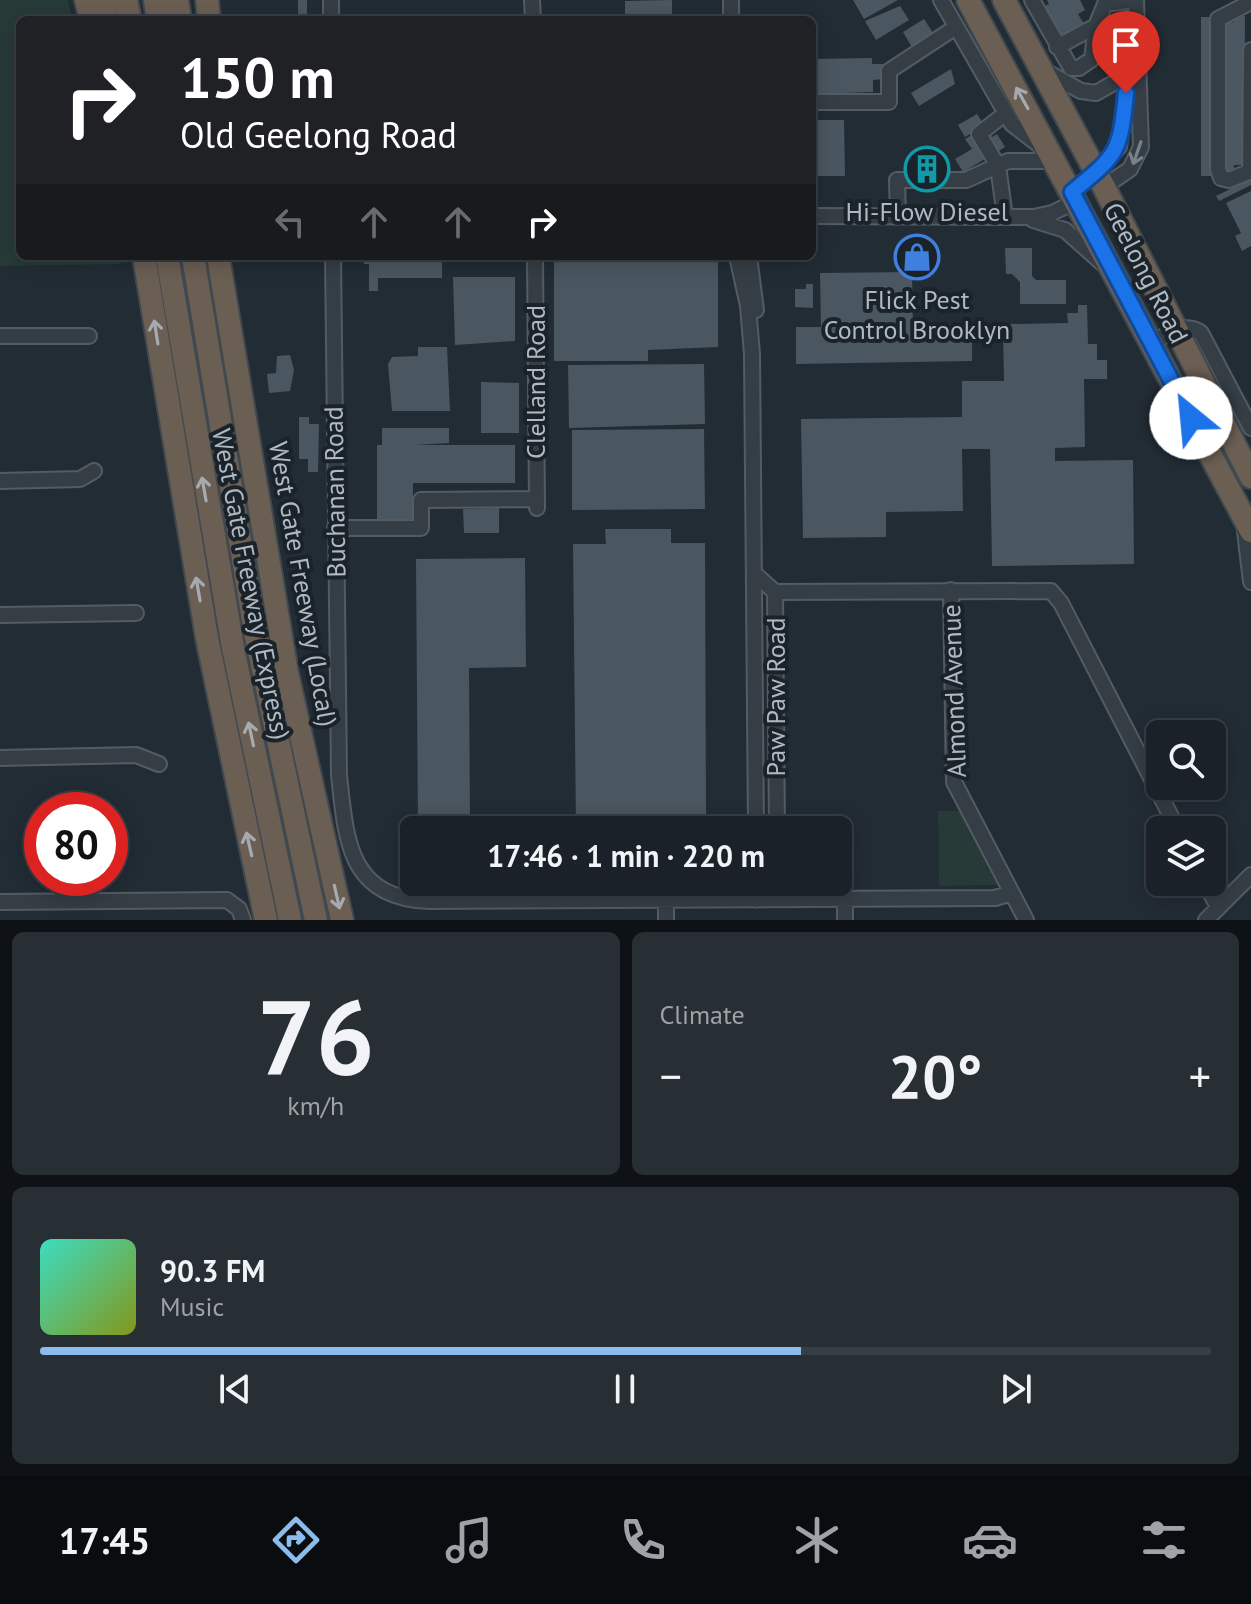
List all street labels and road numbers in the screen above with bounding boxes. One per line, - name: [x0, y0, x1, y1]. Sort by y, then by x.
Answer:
- street label: Geelong Road: [1097, 197, 1196, 349]
- street label: Clelland Road: [519, 305, 552, 459]
- street label: Buchanan Road: [317, 406, 352, 578]
- street label: West Gate Freeway (Express): [205, 426, 298, 742]
- street label: West Gate Freeway (Local): [262, 439, 345, 729]
- street label: Almond Avenue: [934, 604, 973, 778]
- street label: Paw Paw Road: [759, 618, 792, 776]

